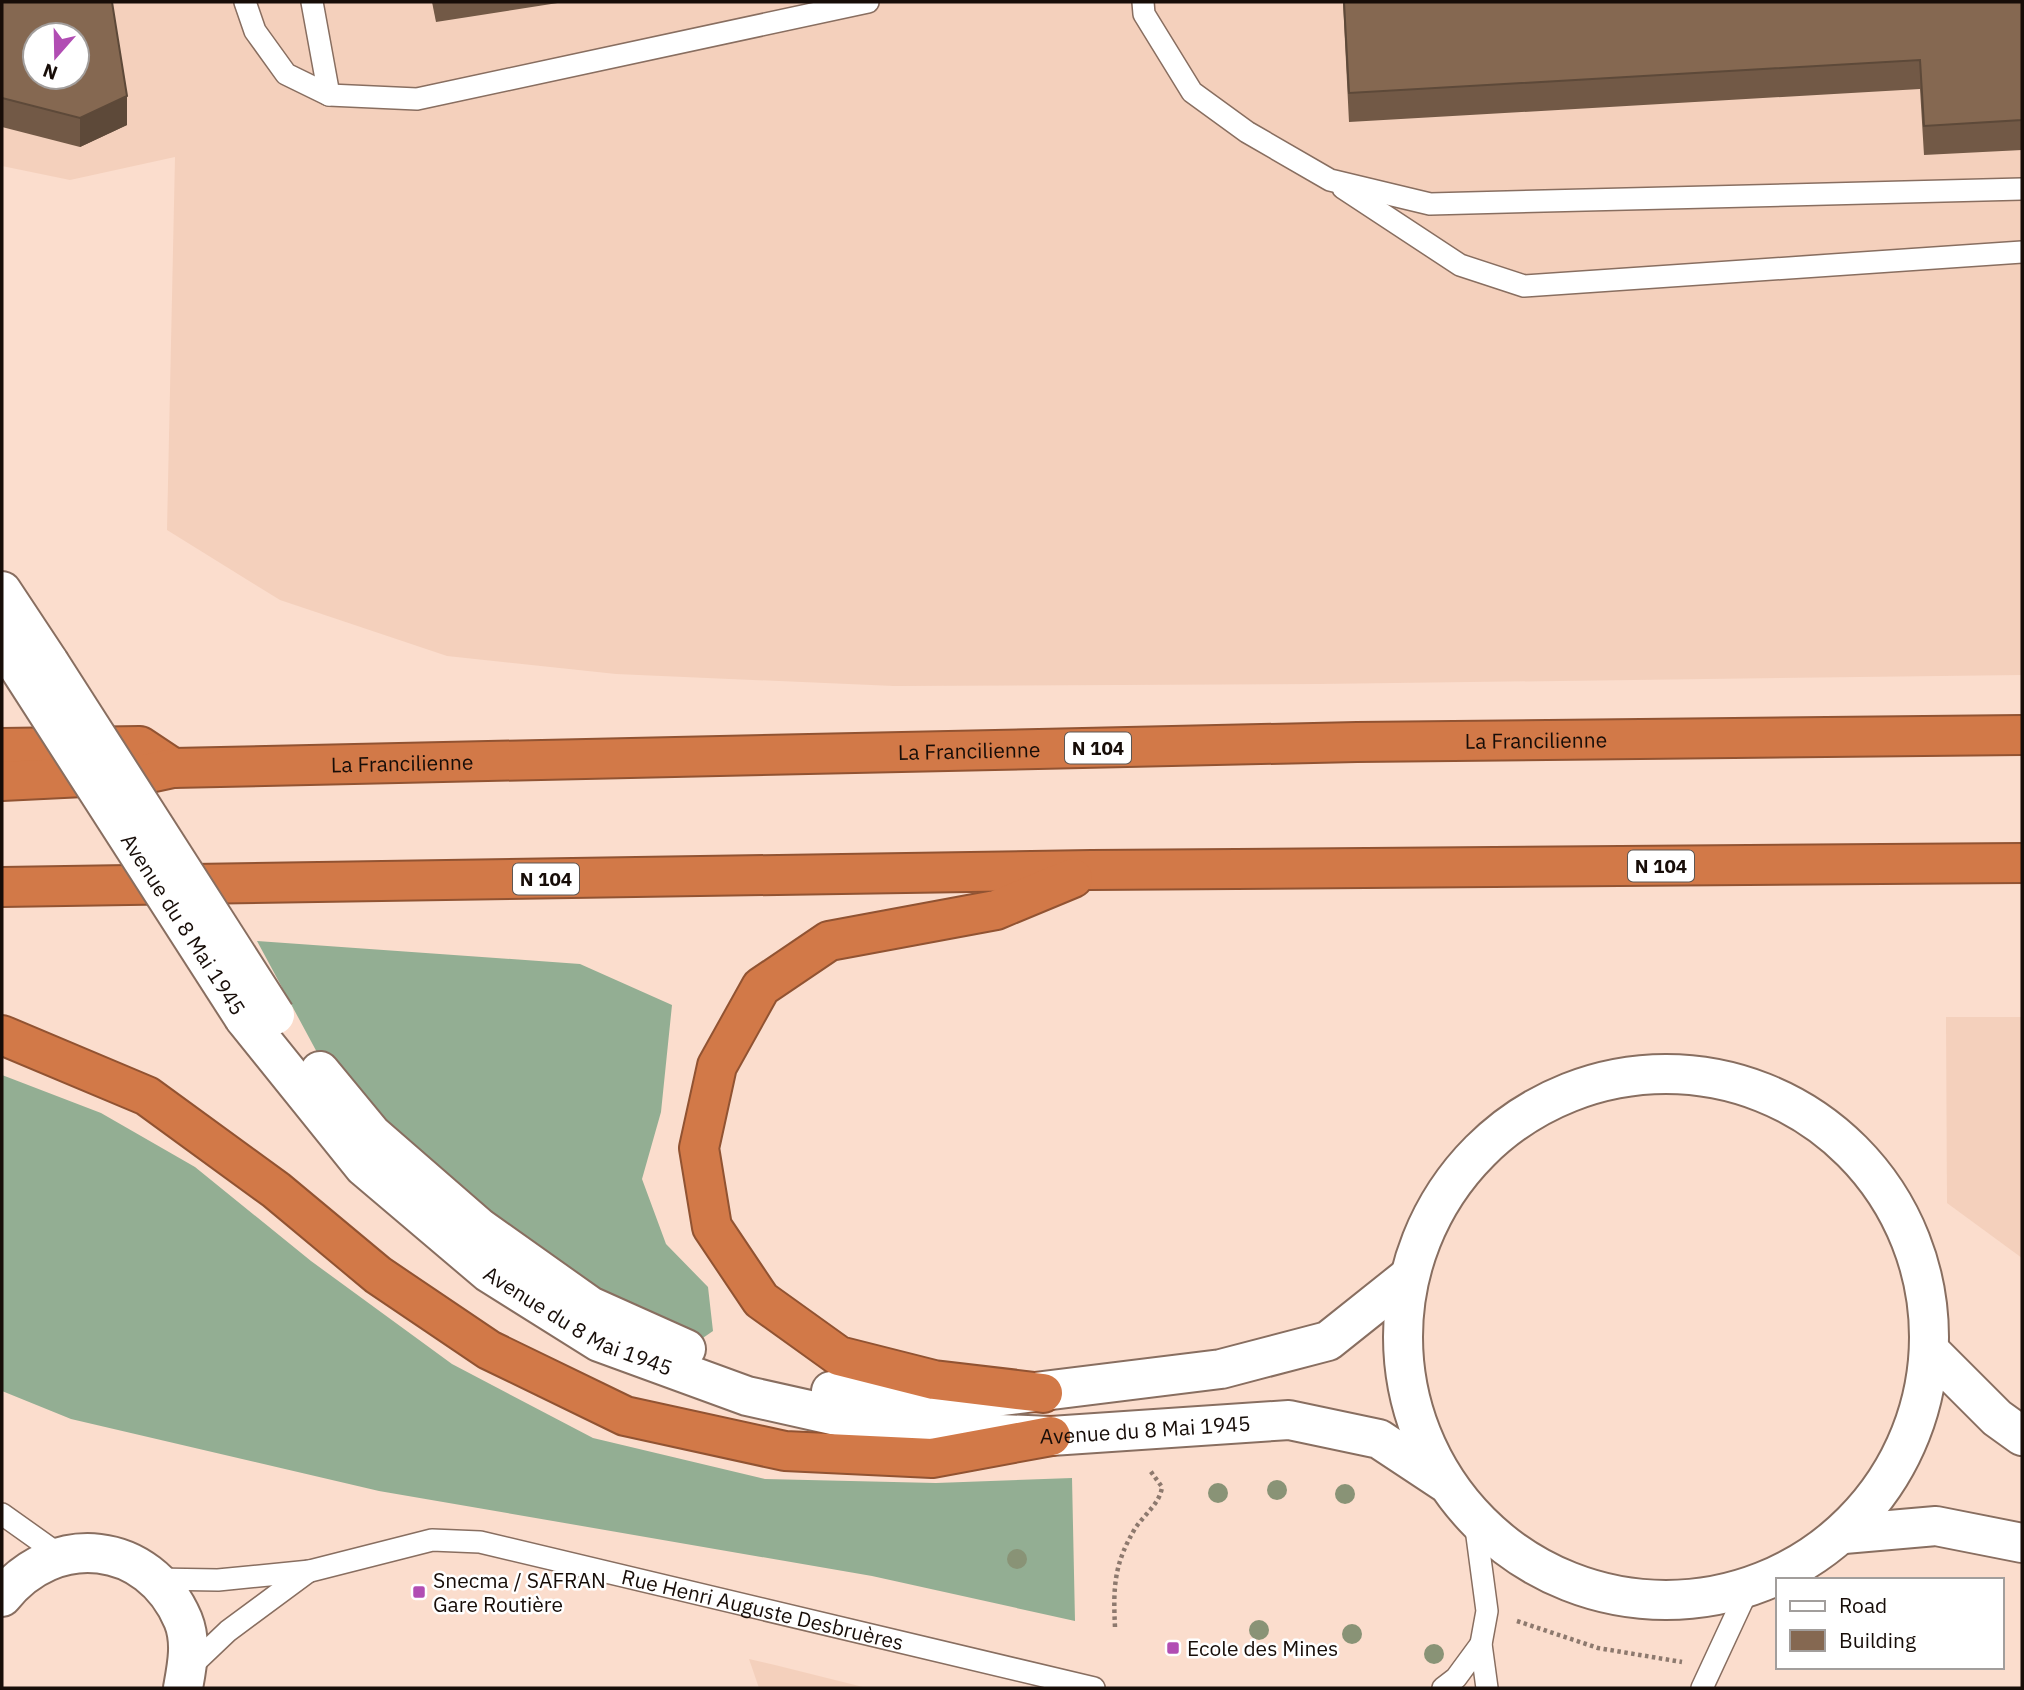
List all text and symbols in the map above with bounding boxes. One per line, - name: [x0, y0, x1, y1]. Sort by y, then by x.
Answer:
- north arrow: [21, 21, 91, 91]
- text: N: [40, 58, 61, 86]
- street label: La Francilienne: [1464, 725, 1607, 755]
- road number: N 104: [1065, 733, 1131, 764]
- street label: La Francilienne: [897, 735, 1041, 766]
- street label: La Francilienne: [331, 747, 474, 779]
- street label: Avenue du 8 Mai 1945: [115, 828, 252, 1020]
- road number: N 104: [1628, 850, 1694, 881]
- road number: N 104: [513, 864, 579, 894]
- street label: Avenue du 8 Mai 1945: [479, 1259, 676, 1382]
- street label: Avenue du 8 Mai 1945: [1040, 1409, 1251, 1450]
- street label: Rue Henri Auguste Desbruères: [619, 1562, 907, 1656]
- place label: Snecma / SAFRAN Gare Routière: [433, 1566, 606, 1618]
- legend: [1776, 1578, 2003, 1669]
- marker: Snecma / SAFRAN Gare Routière: [411, 1584, 427, 1600]
- text: Road: [1839, 1591, 1887, 1619]
- text: Building: [1839, 1626, 1916, 1654]
- place label: Ecole des Mines: [1187, 1634, 1338, 1662]
- marker: Ecole des Mines: [1165, 1640, 1181, 1656]

